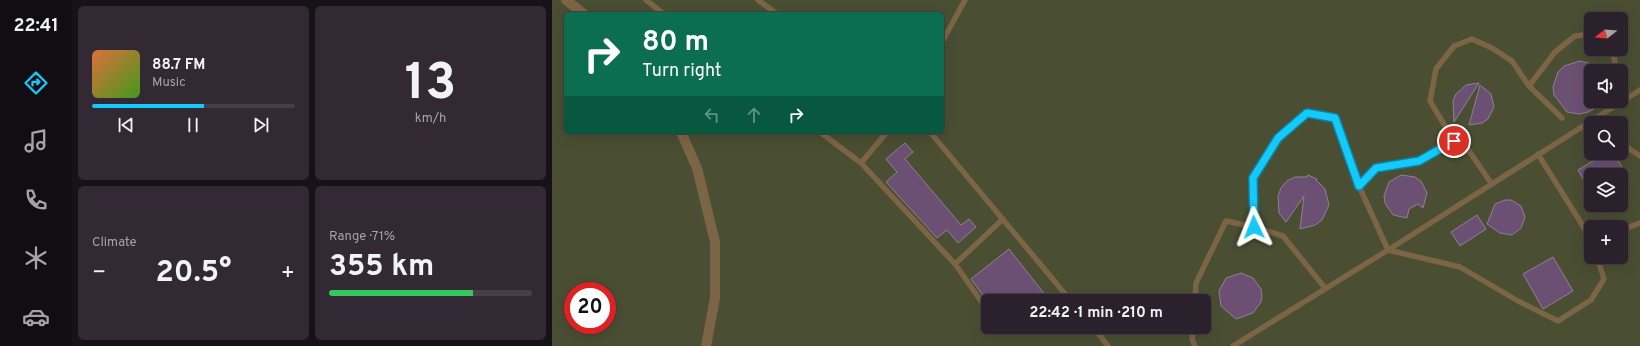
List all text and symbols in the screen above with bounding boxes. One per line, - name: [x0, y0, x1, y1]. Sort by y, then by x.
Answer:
- north arrow: [1584, 12, 1628, 56]
- map controls: [1584, 12, 1628, 264]
- text: 22:41: [13, 15, 59, 38]
- text: 80 m: [642, 25, 709, 61]
- icon: right: [576, 28, 628, 80]
- text: 13: [405, 52, 456, 118]
- text: 88.7 FM: [152, 56, 205, 75]
- text: Turn right: [642, 60, 722, 83]
- button: sound: [1584, 64, 1628, 108]
- icon: directions: [22, 69, 50, 97]
- text: Music: [152, 75, 186, 91]
- icon: left: [701, 104, 723, 126]
- icon: ahead: [743, 104, 765, 126]
- icon: right: [785, 104, 807, 126]
- text: km/h: [415, 111, 446, 127]
- icon: previous: [115, 114, 137, 136]
- icon: pause: [182, 114, 204, 136]
- icon: next: [250, 114, 272, 136]
- button: search: [1584, 116, 1628, 160]
- pin: [1437, 124, 1471, 158]
- icon: music: [22, 127, 50, 155]
- icon: arrive: [1443, 130, 1465, 152]
- button: layers: [1584, 168, 1628, 212]
- icon: phone: [22, 186, 50, 214]
- position arrow: [1233, 206, 1275, 248]
- button: +: [1584, 220, 1628, 264]
- text: Range · 71%: [329, 229, 395, 245]
- text: Climate: [92, 235, 137, 251]
- icon: climate: [22, 244, 50, 272]
- text: 355 km: [329, 249, 434, 286]
- text: 20.5°: [155, 255, 232, 292]
- text: −: [92, 260, 106, 287]
- text: +: [281, 260, 295, 287]
- speed limit sign: 20: [564, 282, 616, 334]
- icon: car: [22, 303, 50, 331]
- text: 22:42 · 1 min · 210 m: [1029, 304, 1163, 323]

